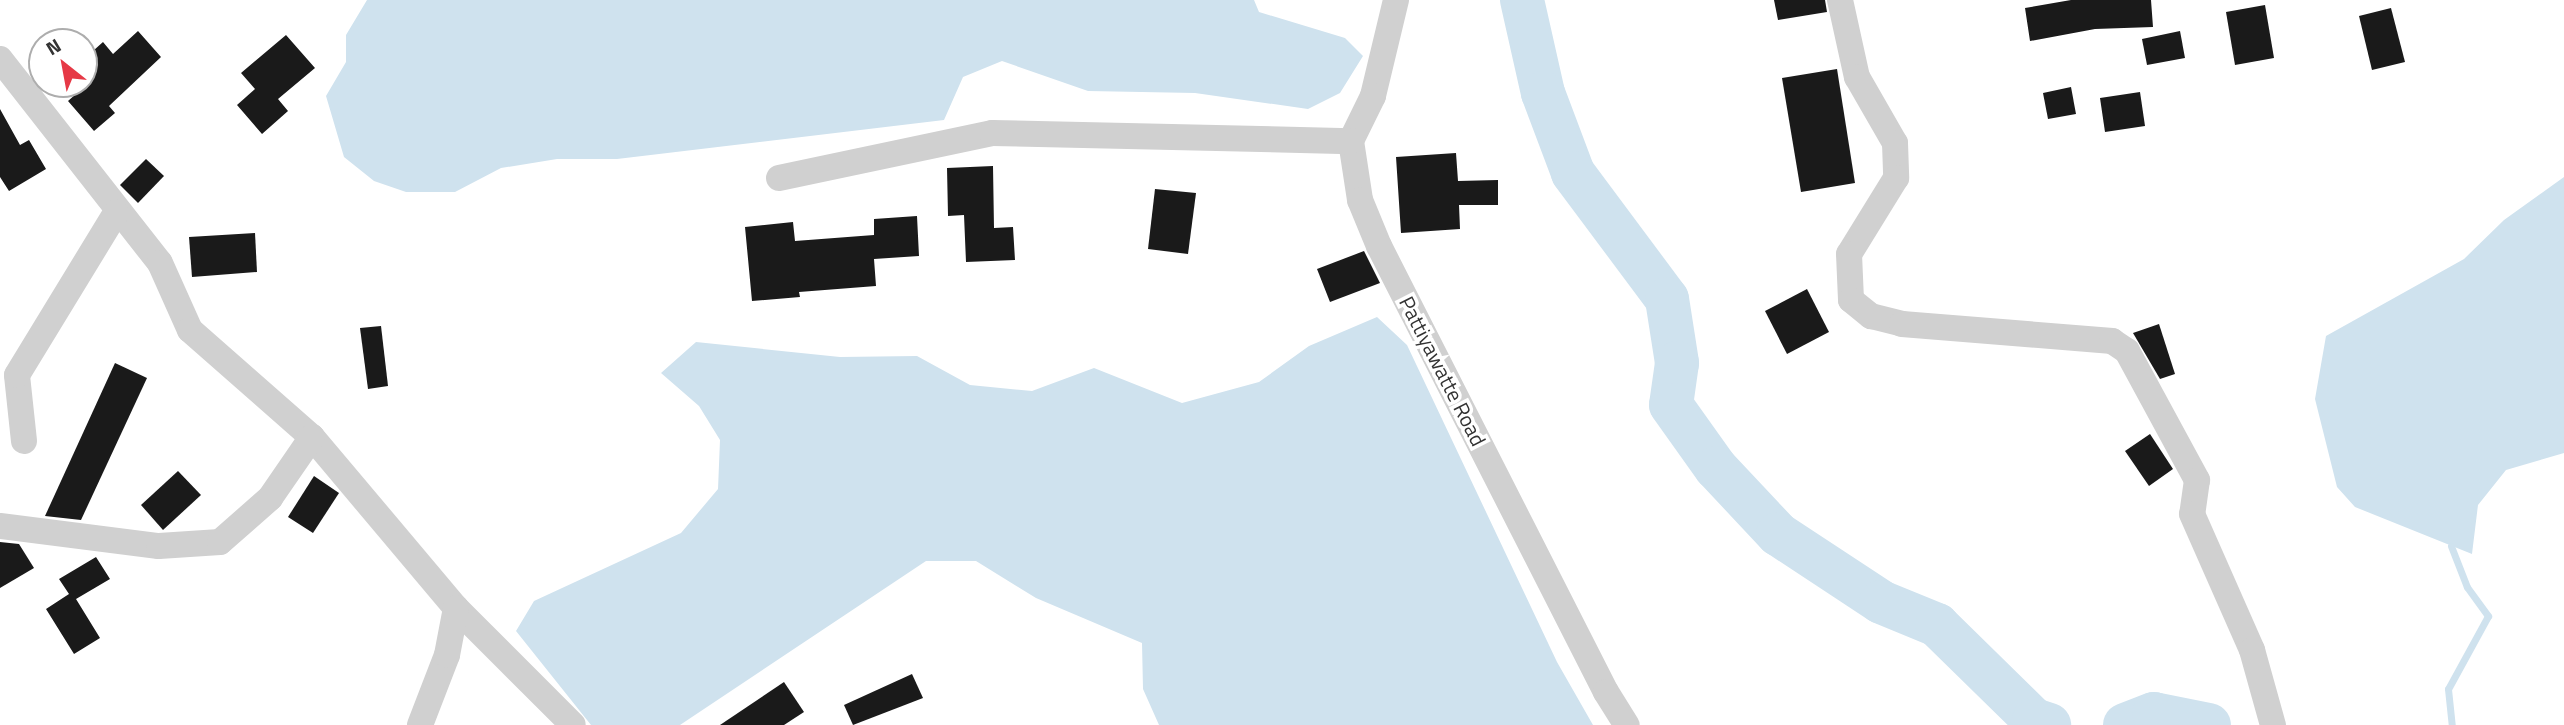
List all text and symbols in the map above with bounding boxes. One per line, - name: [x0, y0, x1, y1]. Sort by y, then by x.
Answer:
- north arrow: [28, 28, 98, 98]
- text: N: [40, 30, 66, 62]
- street label: Pattiyawatte Road: [1394, 292, 1492, 450]

